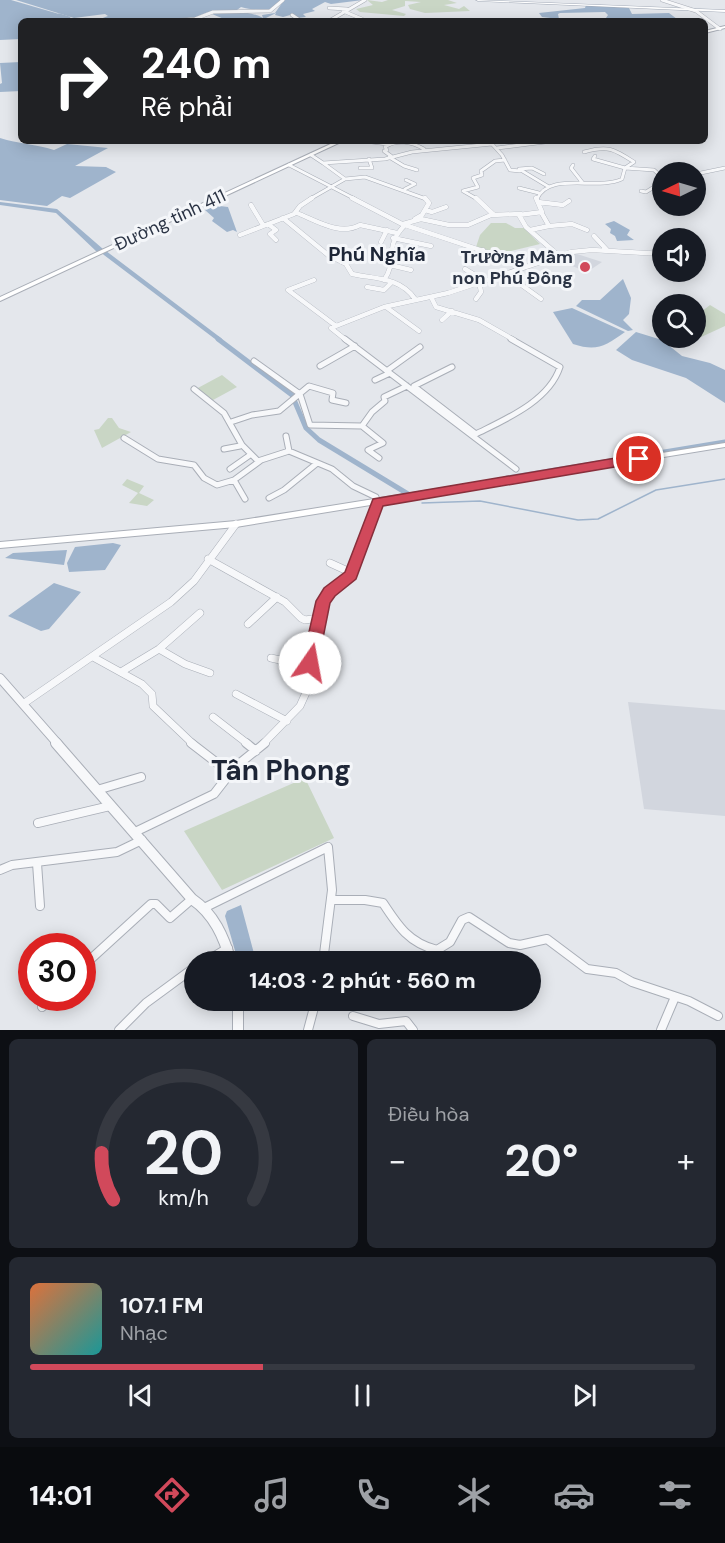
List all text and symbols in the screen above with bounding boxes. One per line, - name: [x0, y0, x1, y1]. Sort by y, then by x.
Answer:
- text: 240 m: [141, 36, 271, 91]
- icon: right: [42, 42, 120, 120]
- text: Rẽ phải: [141, 89, 233, 124]
- north arrow: [652, 162, 706, 216]
- map controls: [652, 162, 706, 348]
- street label: Đường tỉnh 411: [110, 184, 230, 256]
- button: sound: [652, 228, 706, 282]
- district label: Phú Nghĩa: [328, 241, 426, 267]
- place label: Trường Mầm non Phú Đông: [452, 245, 573, 290]
- marker: Trường Mầm non Phú Đông: [578, 260, 592, 274]
- button: search: [652, 294, 706, 348]
- pin: [613, 433, 664, 484]
- icon: arrive: [622, 442, 655, 475]
- position arrow: [278, 631, 342, 695]
- district label: Tân Phong: [211, 752, 351, 789]
- speed limit sign: 30: [18, 933, 96, 1011]
- text: 14:03 · 2 phút · 560 m: [249, 966, 476, 995]
- text: Điều hòa: [388, 1101, 469, 1127]
- text: 20: [144, 1112, 223, 1193]
- text: 20°: [505, 1131, 578, 1190]
- text: −: [388, 1139, 406, 1182]
- text: +: [677, 1139, 695, 1182]
- text: km/h: [158, 1185, 209, 1213]
- text: 107.1 FM: [120, 1291, 204, 1320]
- text: Nhạc: [120, 1320, 168, 1346]
- icon: previous: [124, 1379, 157, 1412]
- icon: pause: [346, 1379, 379, 1412]
- icon: next: [568, 1379, 601, 1412]
- icon: directions: [151, 1474, 193, 1516]
- icon: music: [251, 1474, 293, 1516]
- icon: phone: [352, 1474, 394, 1516]
- icon: climate: [453, 1474, 495, 1516]
- icon: car: [553, 1474, 595, 1516]
- icon: filters: [654, 1474, 696, 1516]
- text: 14:01: [29, 1478, 92, 1513]

